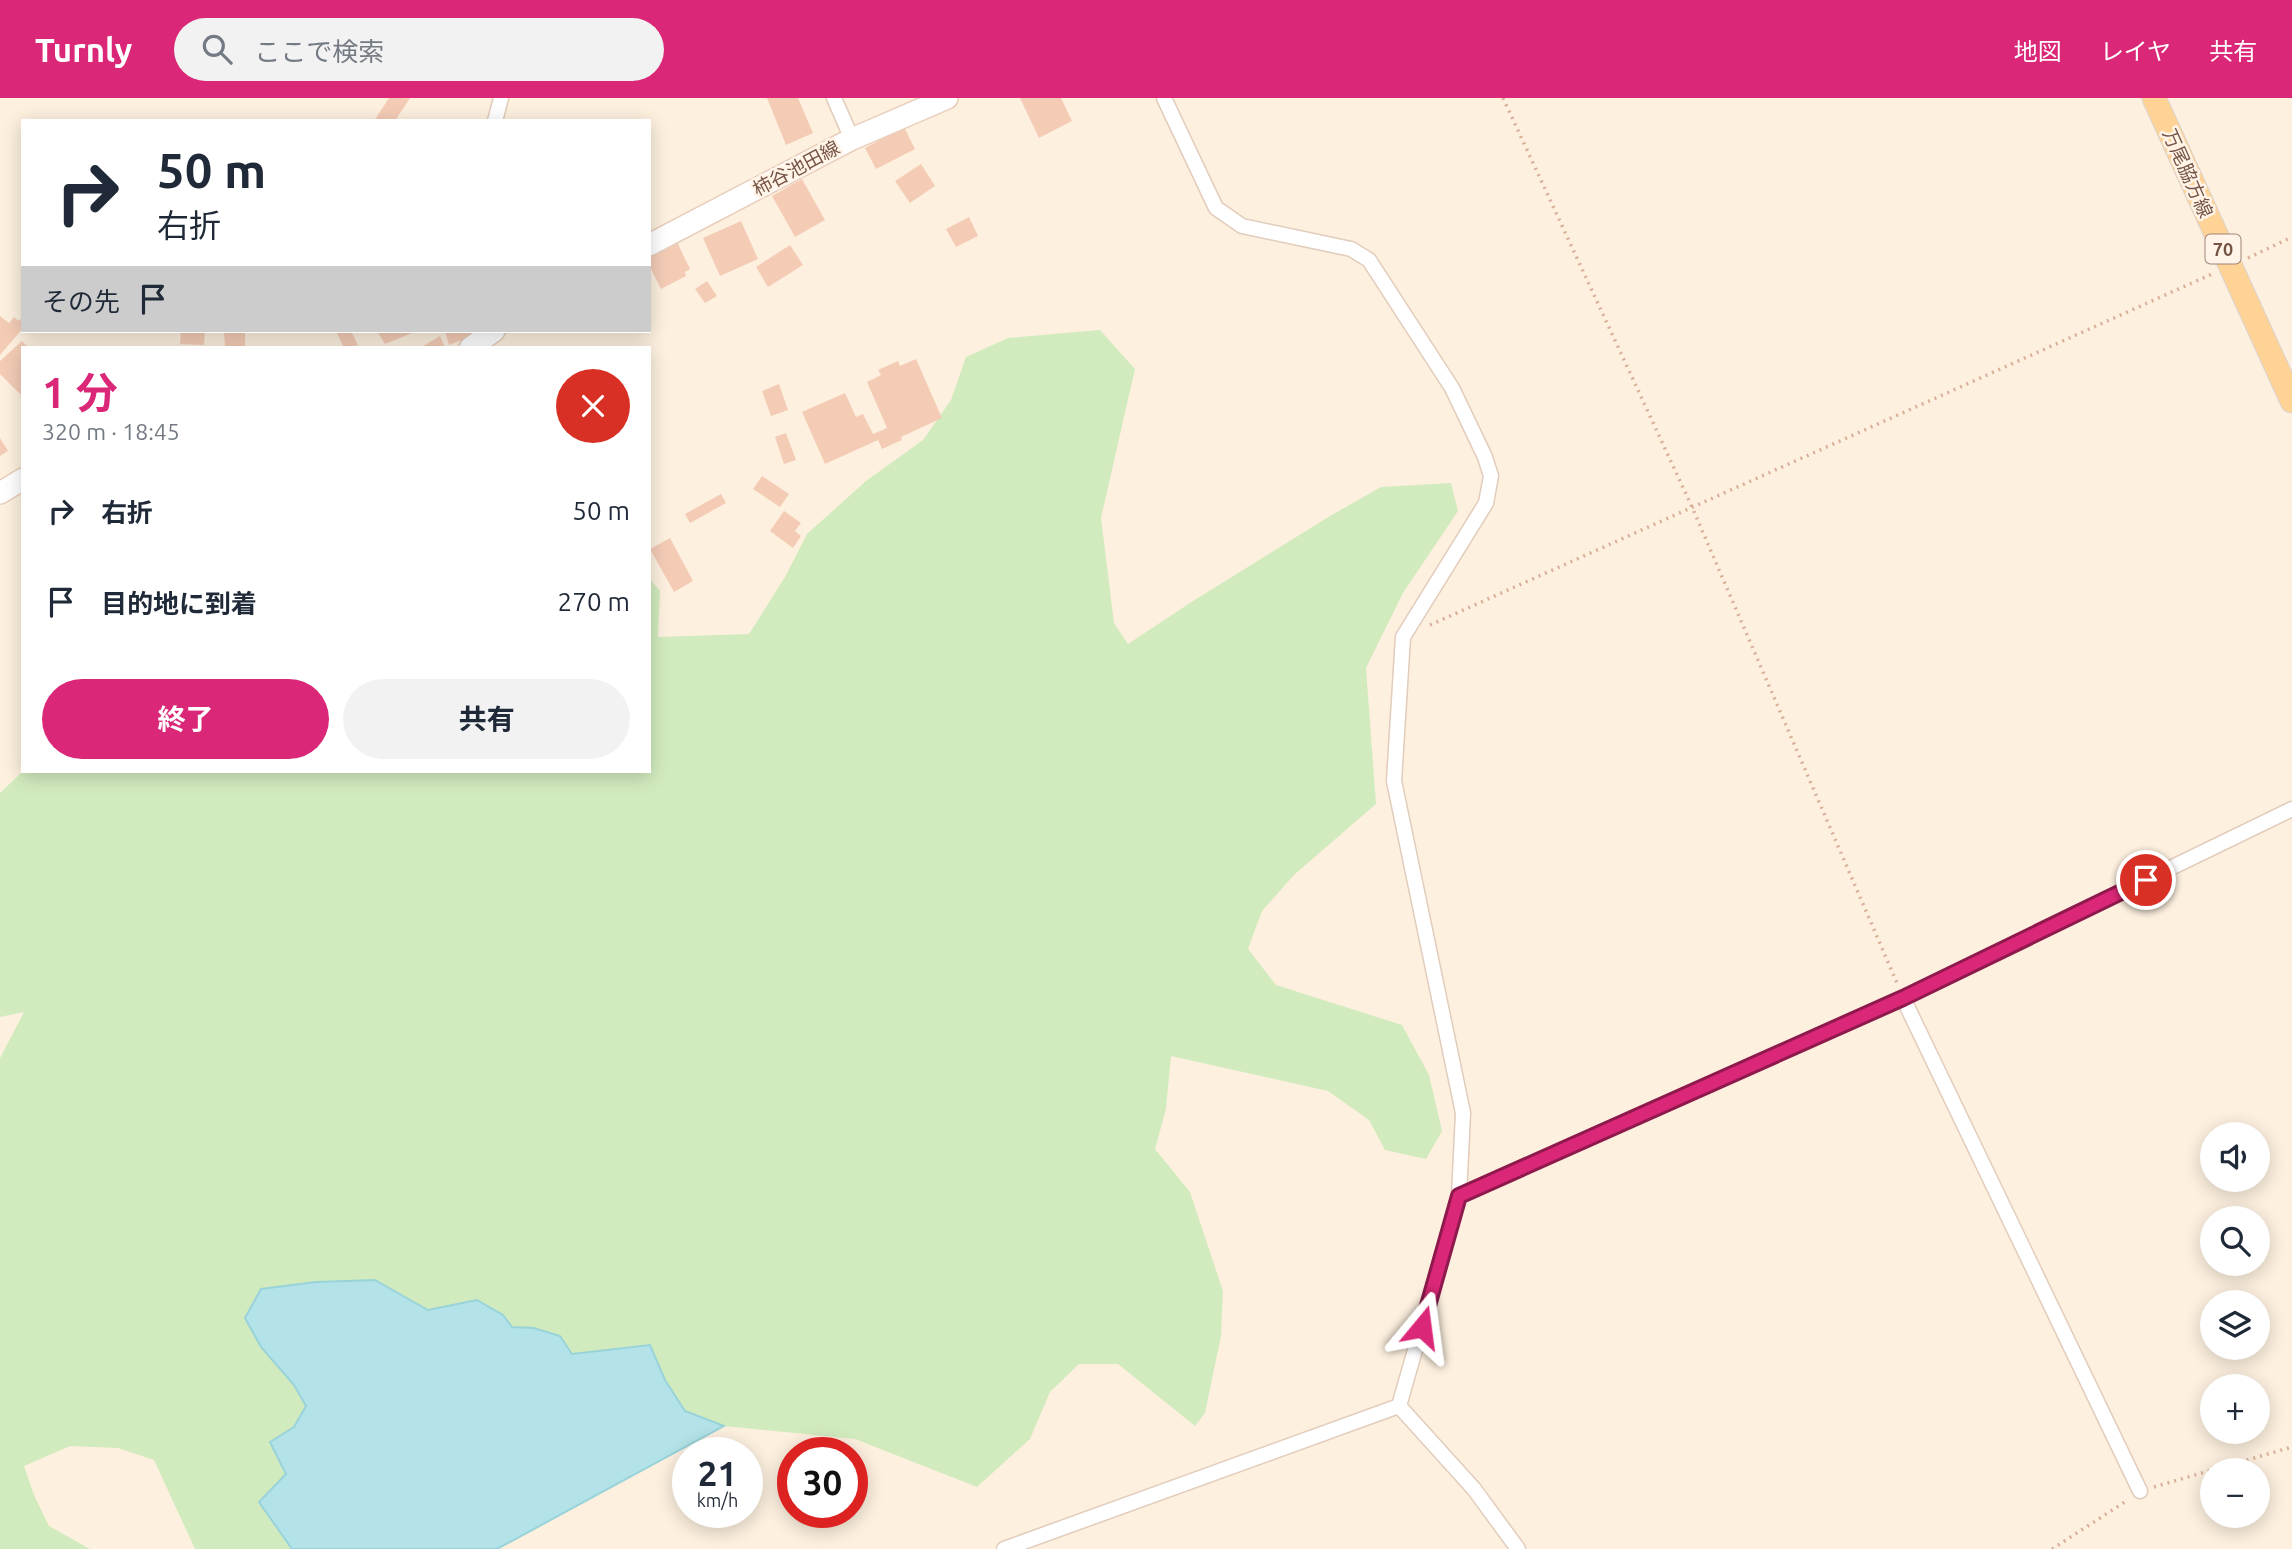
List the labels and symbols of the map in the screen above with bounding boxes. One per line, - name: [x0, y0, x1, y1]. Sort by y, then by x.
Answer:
- street label: 万尾脇方線: [2159, 125, 2217, 221]
- street label: 柿谷池田線: [749, 136, 843, 200]
- road number: 70: [2206, 234, 2240, 264]
- pin: [2116, 850, 2176, 910]
- position arrow: [1385, 1290, 1459, 1364]
- speed limit sign: 30: [777, 1437, 868, 1528]

